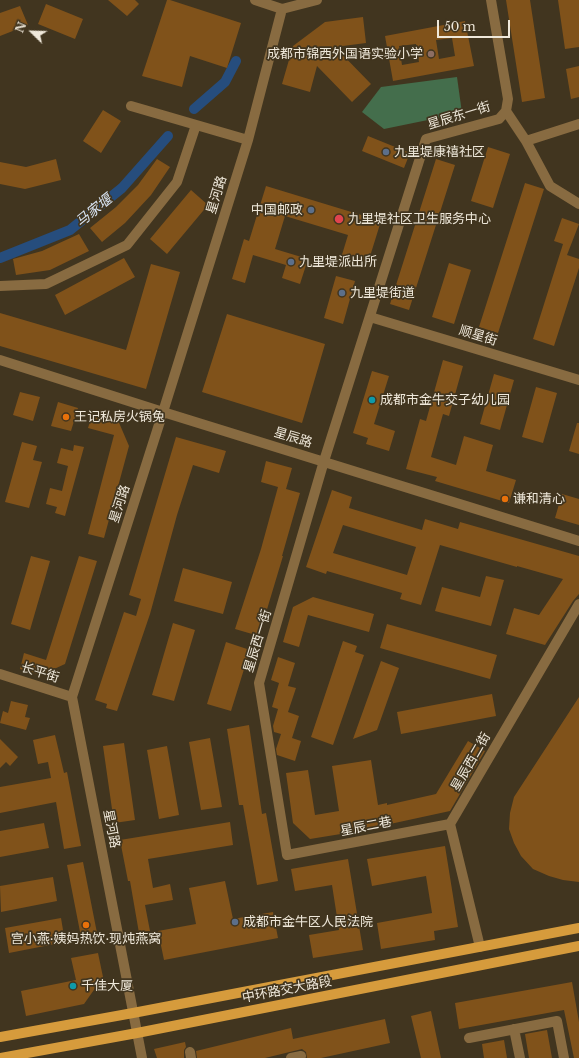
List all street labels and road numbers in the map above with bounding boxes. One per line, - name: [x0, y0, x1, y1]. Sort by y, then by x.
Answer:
- street label: 星辰东一街: [426, 99, 492, 133]
- street label: 星河路: [204, 174, 230, 216]
- street label: 顺星街: [457, 323, 499, 349]
- street label: 星辰路: [272, 425, 314, 451]
- street label: 星河路: [107, 483, 133, 525]
- street label: 星辰西一街: [241, 608, 275, 674]
- street label: 长平街: [19, 660, 61, 686]
- street label: 星辰西二街: [448, 730, 494, 794]
- street label: 星河路: [100, 808, 122, 850]
- street label: 星辰二巷: [339, 814, 393, 840]
- street label: 中环路交大路段: [241, 974, 333, 1006]

